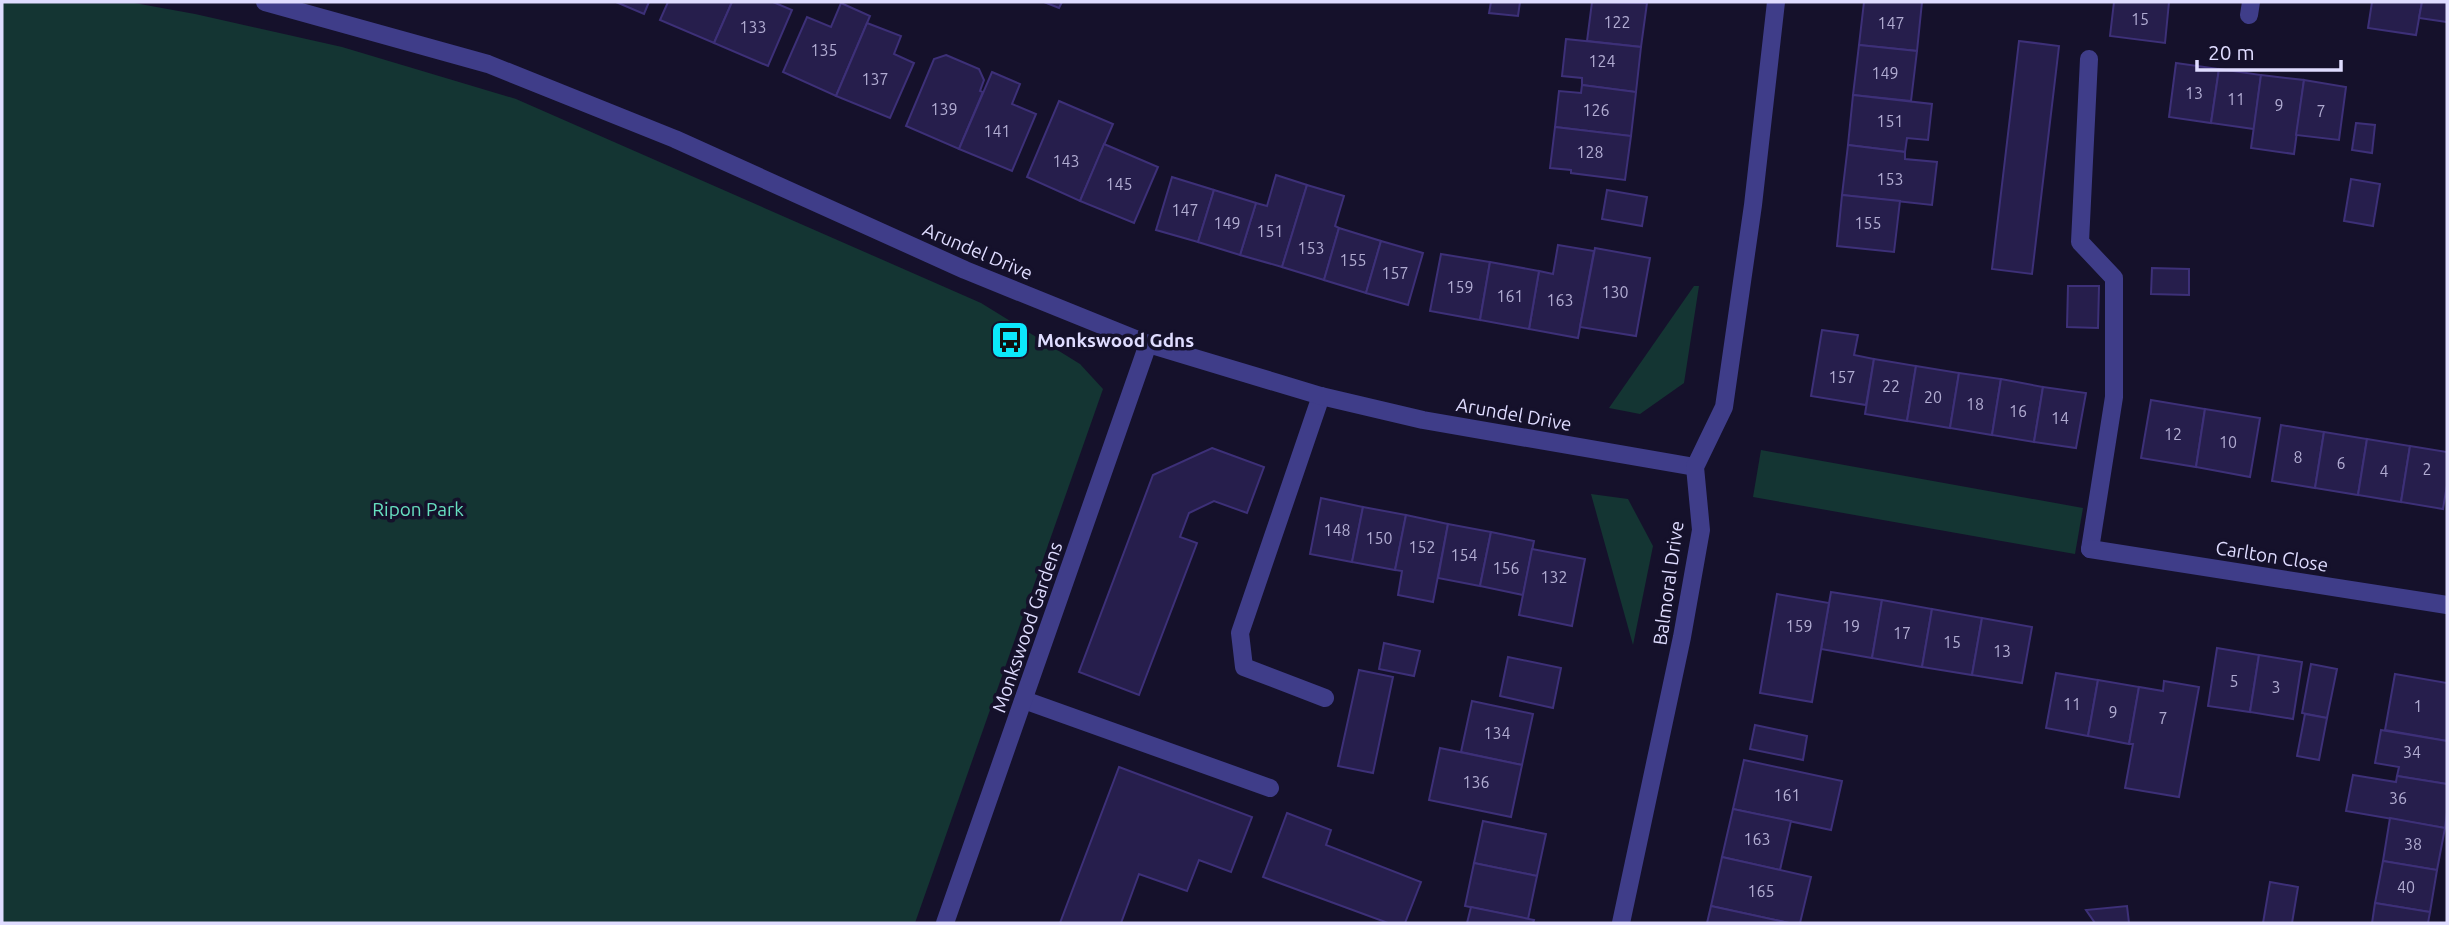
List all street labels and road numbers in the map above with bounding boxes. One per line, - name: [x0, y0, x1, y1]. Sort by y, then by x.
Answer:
- street label: Arundel Drive: [920, 218, 1036, 284]
- street label: Arundel Drive: [1454, 393, 1574, 435]
- street label: Balmoral Drive: [1648, 519, 1688, 647]
- street label: Carlton Close: [2214, 536, 2330, 576]
- street label: Monkswood Gardens: [987, 539, 1067, 715]

